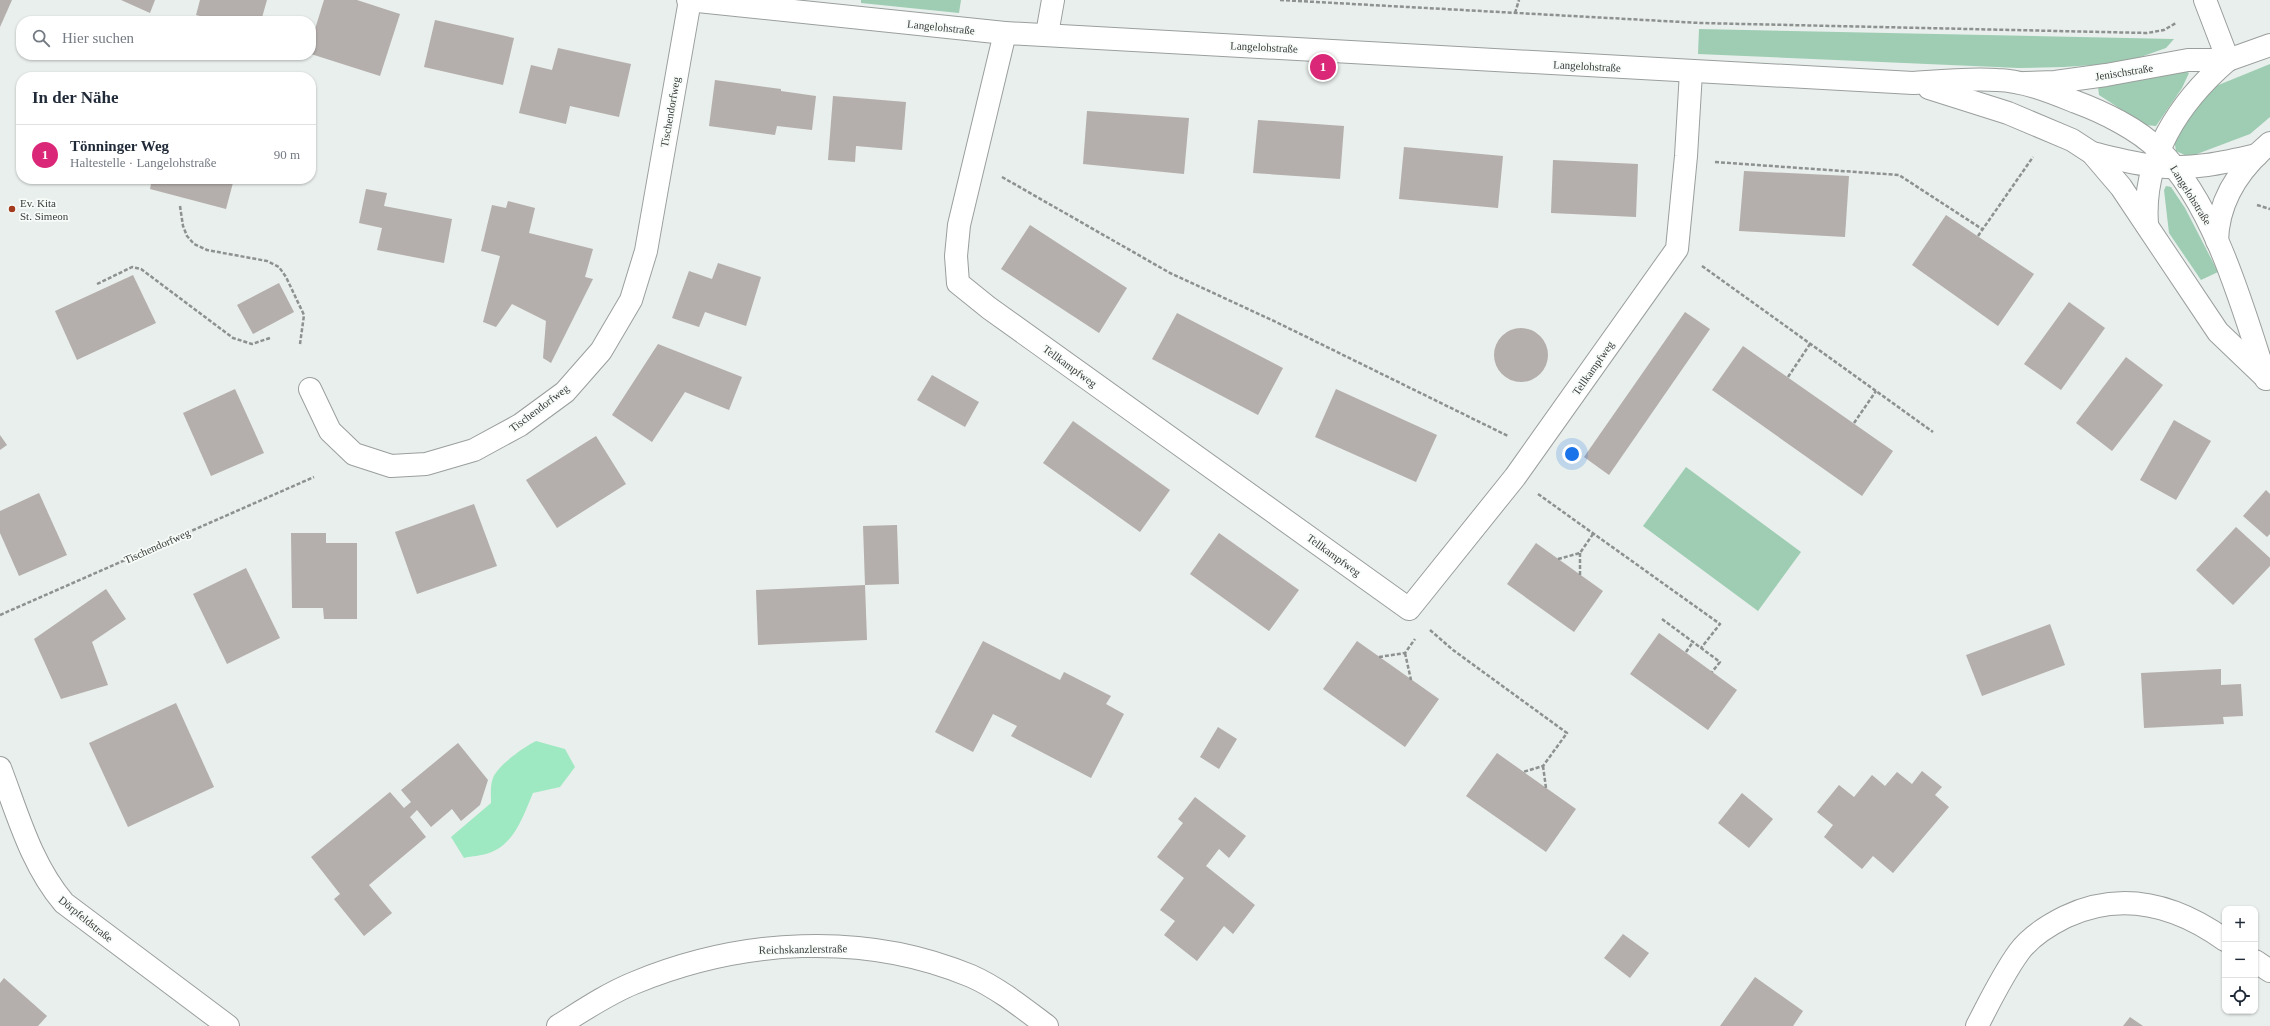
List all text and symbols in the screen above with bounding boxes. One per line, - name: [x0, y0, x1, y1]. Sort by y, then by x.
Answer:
- search box: [16, 16, 316, 60]
- street label: Langelohstraße: [907, 17, 975, 37]
- icon: search: [30, 27, 52, 49]
- text: Hier suchen: [62, 30, 134, 46]
- street label: Langelohstraße: [1230, 39, 1298, 55]
- pin: 1: [1310, 52, 1336, 82]
- street label: Langelohstraße: [1553, 58, 1621, 74]
- street label: Jenischstraße: [2094, 61, 2154, 83]
- street label: Tischendorfweg: [658, 75, 682, 148]
- text: In der Nähe: [32, 88, 119, 107]
- text: Tönninger Weg: [70, 138, 169, 154]
- text: 1: [42, 147, 48, 162]
- text: 90 m: [274, 147, 300, 162]
- text: Haltestelle · Langelohstraße: [70, 155, 217, 170]
- street label: Langelohstraße: [2168, 163, 2214, 227]
- place label: Ev. Kita St. Simeon: [20, 197, 69, 222]
- marker: Ev. Kita St. Simeon: [7, 204, 17, 214]
- street label: Tellkampfweg: [1570, 338, 1616, 397]
- street label: Tellkampfweg: [1041, 343, 1100, 390]
- street label: Tischendorfweg: [507, 382, 571, 434]
- your location: [1562, 444, 1582, 464]
- street label: Tischendorfweg: [122, 526, 192, 566]
- street label: Tellkampfweg: [1305, 532, 1364, 579]
- street label: Dörpfeldstraße: [57, 894, 115, 944]
- map controls: [2222, 906, 2258, 1014]
- button: +: [2222, 906, 2258, 942]
- street label: Reichskanzlerstraße: [759, 942, 847, 956]
- button: −: [2222, 942, 2258, 978]
- button: locate: [2222, 978, 2258, 1014]

